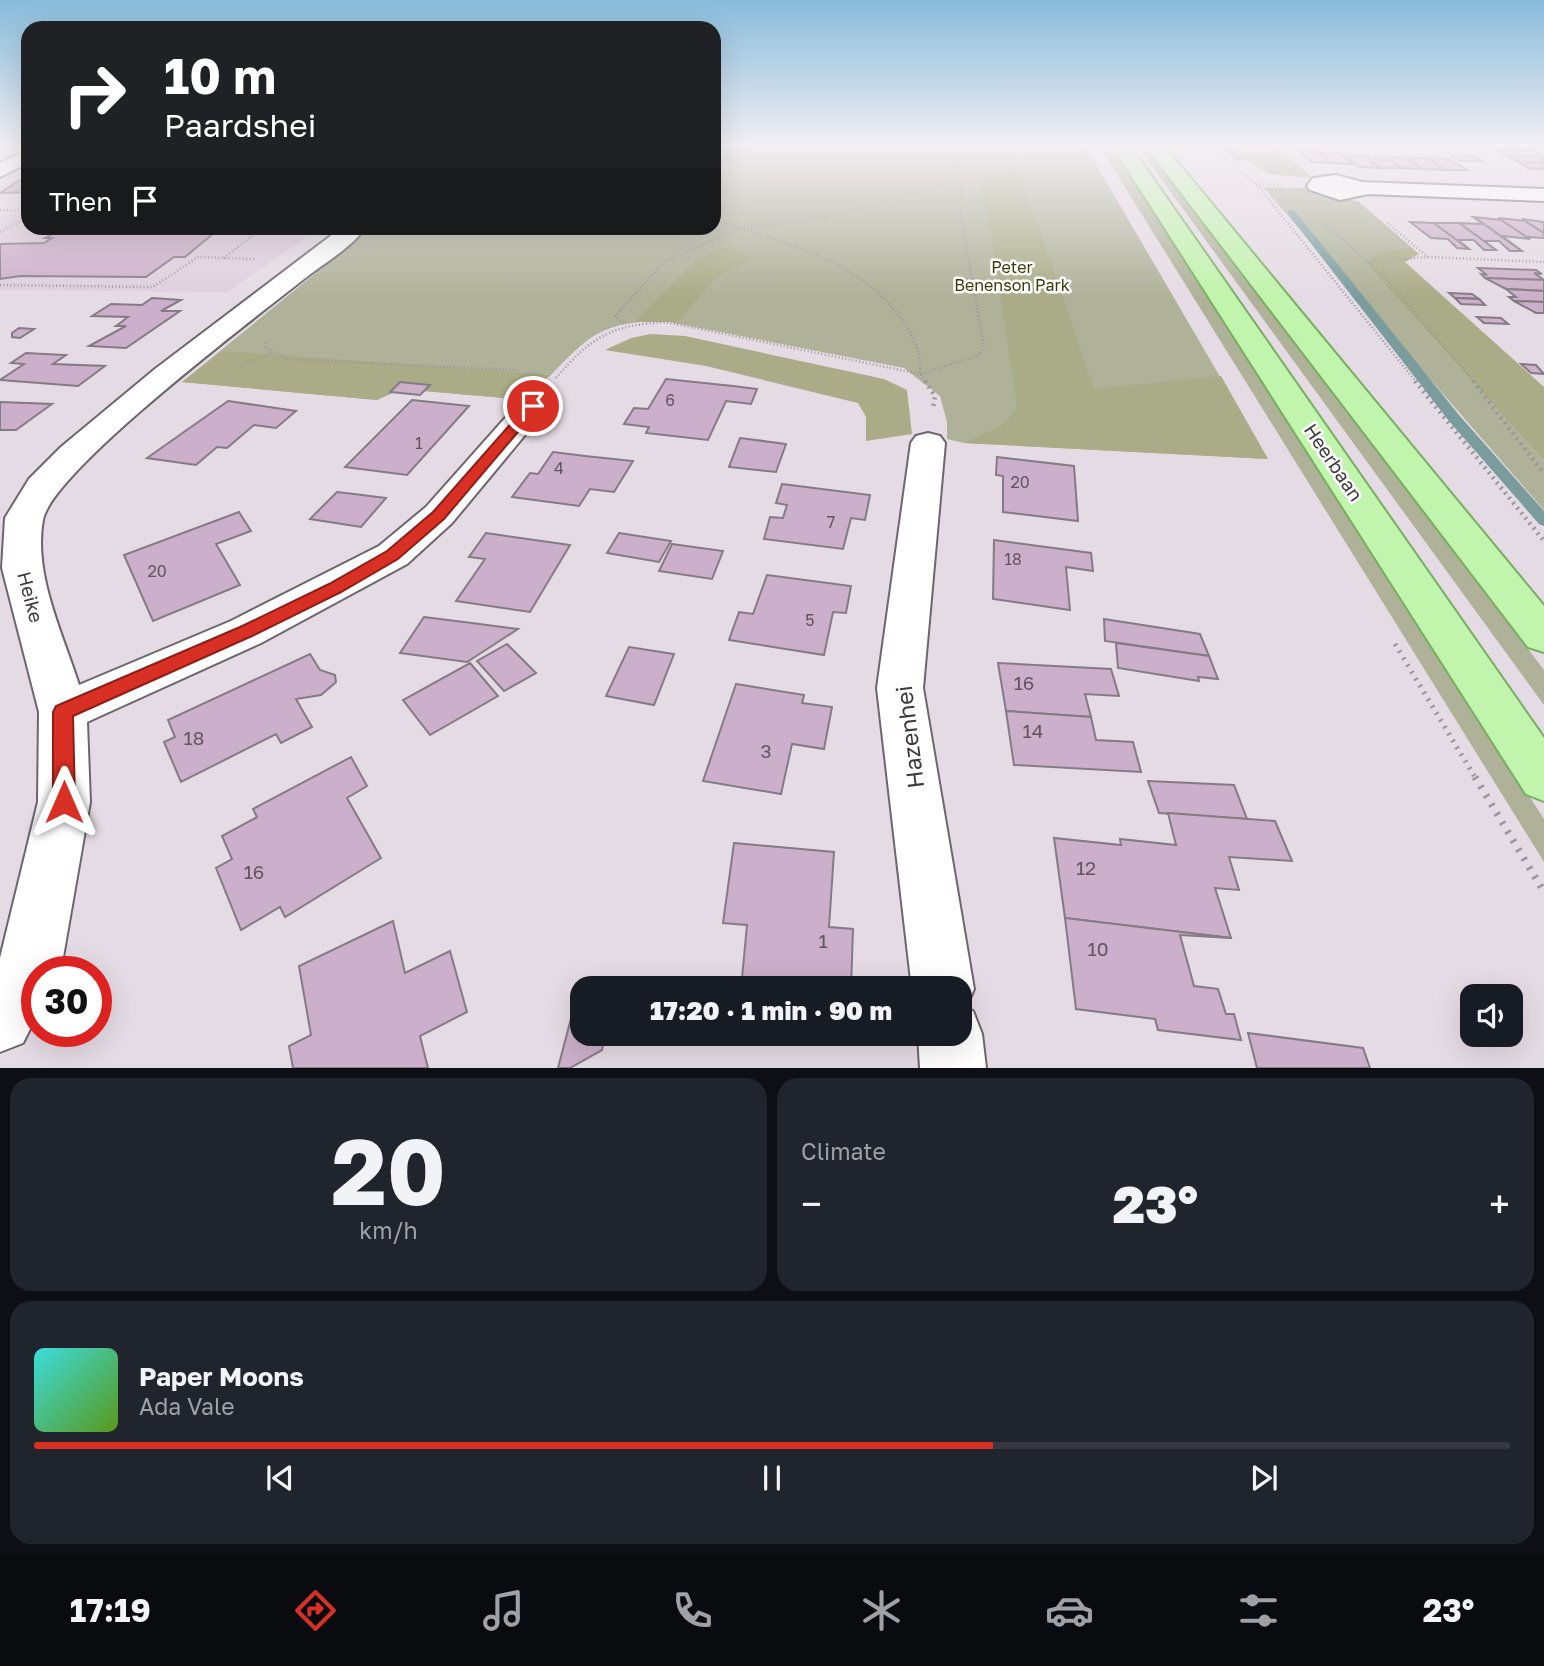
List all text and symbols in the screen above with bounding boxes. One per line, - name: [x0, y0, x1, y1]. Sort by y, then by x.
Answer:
- text: 10 m: [164, 46, 276, 105]
- icon: right: [49, 49, 140, 140]
- text: Paardshei: [164, 106, 316, 144]
- icon: arrive: [126, 182, 164, 220]
- text: Then: [49, 186, 112, 217]
- park label: Peter Benenson Park: [954, 257, 1070, 295]
- pin: [503, 376, 563, 436]
- icon: arrive: [514, 387, 552, 425]
- house number: 6: [665, 390, 675, 410]
- street label: Heerbaan: [1300, 419, 1368, 505]
- house number: 1: [415, 433, 423, 453]
- house number: 4: [554, 458, 564, 478]
- house number: 20: [1010, 472, 1030, 492]
- house number: 7: [827, 512, 835, 532]
- house number: 18: [1004, 549, 1022, 569]
- house number: 20: [147, 561, 167, 581]
- street label: Heike: [13, 569, 49, 625]
- house number: 5: [805, 610, 815, 630]
- house number: 16: [1014, 671, 1034, 694]
- street label: Hazenhei: [889, 684, 929, 790]
- house number: 14: [1023, 719, 1043, 742]
- house number: 18: [184, 726, 204, 749]
- house number: 3: [760, 739, 772, 762]
- position arrow: [27, 765, 101, 839]
- house number: 12: [1076, 856, 1096, 879]
- house number: 16: [244, 860, 264, 883]
- house number: 1: [818, 929, 828, 952]
- house number: 10: [1088, 937, 1109, 960]
- speed limit sign: 30: [21, 956, 112, 1047]
- map controls: [1460, 984, 1523, 1047]
- button: sound: [1460, 984, 1523, 1047]
- text: 17:20 · 1 min · 90 m: [650, 995, 892, 1026]
- text: 20: [331, 1116, 446, 1225]
- text: Climate: [801, 1137, 886, 1165]
- text: 23°: [1113, 1172, 1198, 1234]
- text: −: [801, 1181, 822, 1226]
- text: +: [1489, 1181, 1510, 1226]
- text: km/h: [359, 1216, 418, 1244]
- text: Paper Moons: [139, 1361, 304, 1392]
- text: Ada Vale: [139, 1392, 235, 1420]
- icon: previous: [261, 1459, 299, 1497]
- icon: pause: [753, 1459, 791, 1497]
- icon: next: [1245, 1459, 1283, 1497]
- icon: directions: [291, 1586, 340, 1635]
- icon: music: [479, 1586, 528, 1635]
- icon: phone: [668, 1586, 717, 1635]
- icon: climate: [857, 1586, 906, 1635]
- icon: car: [1045, 1586, 1094, 1635]
- icon: filters: [1234, 1586, 1283, 1635]
- text: 17:19: [70, 1591, 151, 1629]
- text: 23°: [1423, 1591, 1474, 1629]

